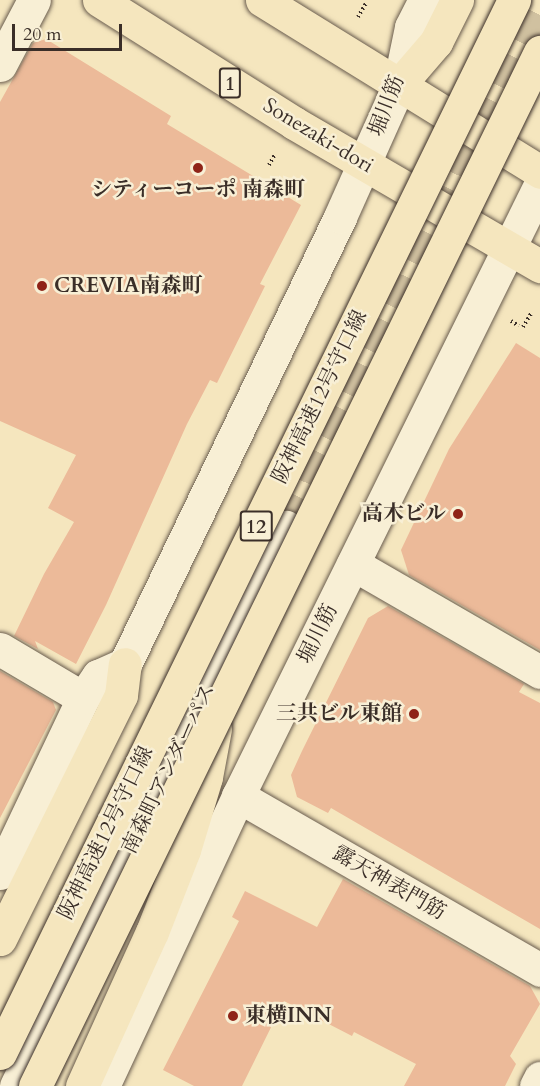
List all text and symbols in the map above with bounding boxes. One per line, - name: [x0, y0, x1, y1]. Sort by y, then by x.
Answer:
- scale bar: [15, 12, 124, 50]
- text: 20 m: [23, 22, 62, 47]
- road number: 1: [218, 66, 242, 100]
- street label: 堀川筋: [364, 72, 410, 140]
- street label: Sonezaki-dori: [258, 93, 378, 179]
- marker: シティーコーポ 南森町: [191, 161, 205, 175]
- place label: シティーコーポ 南森町: [90, 177, 306, 203]
- place label: CREVIA南森町: [54, 273, 202, 299]
- marker: CREVIA南森町: [35, 279, 49, 293]
- street label: 阪神高速12号守口線: [267, 306, 373, 488]
- place label: 高木ビル: [362, 501, 446, 527]
- marker: 高木ビル: [451, 507, 465, 521]
- road number: 12: [240, 509, 272, 543]
- street label: 堀川筋: [293, 600, 343, 668]
- street label: 南森町アンダーパス: [116, 679, 222, 859]
- place label: 三共ビル東館: [276, 701, 402, 727]
- marker: 三共ビル東館: [407, 707, 421, 721]
- street label: 阪神高速12号守口線: [53, 742, 159, 924]
- street label: 露天神表門筋: [328, 841, 450, 925]
- place label: 東横INN: [245, 1003, 332, 1029]
- marker: 東横INN: [226, 1009, 240, 1023]

